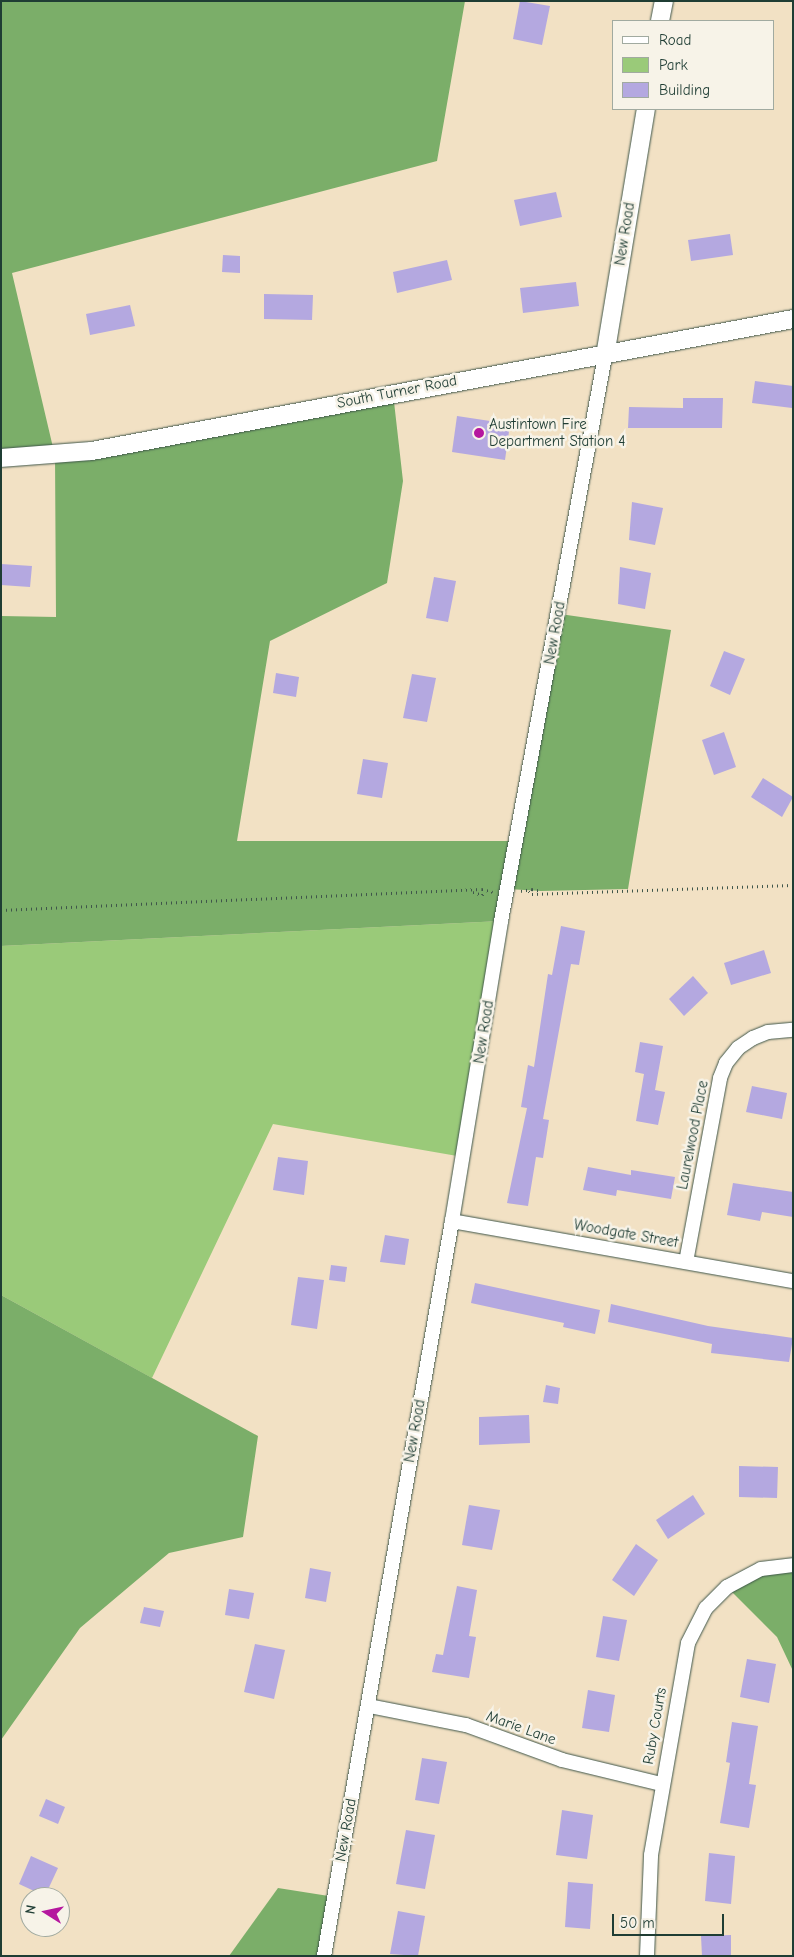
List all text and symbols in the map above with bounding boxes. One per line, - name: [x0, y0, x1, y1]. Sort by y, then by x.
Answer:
- legend: [612, 20, 774, 110]
- text: Road: [659, 31, 691, 49]
- text: Park: [659, 56, 688, 74]
- text: Building: [659, 81, 710, 99]
- street label: New Road: [611, 201, 639, 267]
- street label: South Turner Road: [335, 372, 459, 412]
- place label: Austintown Fire Department Station 4: [489, 415, 625, 450]
- marker: Austintown Fire Department Station 4: [473, 427, 485, 439]
- street label: New Road: [541, 600, 569, 666]
- street label: New Road: [470, 999, 498, 1065]
- street label: Laurelwood Place: [674, 1079, 712, 1191]
- street label: Woodgate Street: [572, 1216, 680, 1252]
- street label: New Road: [401, 1398, 429, 1464]
- street label: Ruby Courts: [639, 1686, 671, 1766]
- street label: Marie Lane: [484, 1707, 558, 1749]
- street label: New Road: [332, 1797, 360, 1863]
- north arrow: [20, 1887, 70, 1937]
- text: N: [22, 1904, 40, 1915]
- scale bar: [614, 1904, 726, 1936]
- text: 50 m: [620, 1914, 655, 1932]

